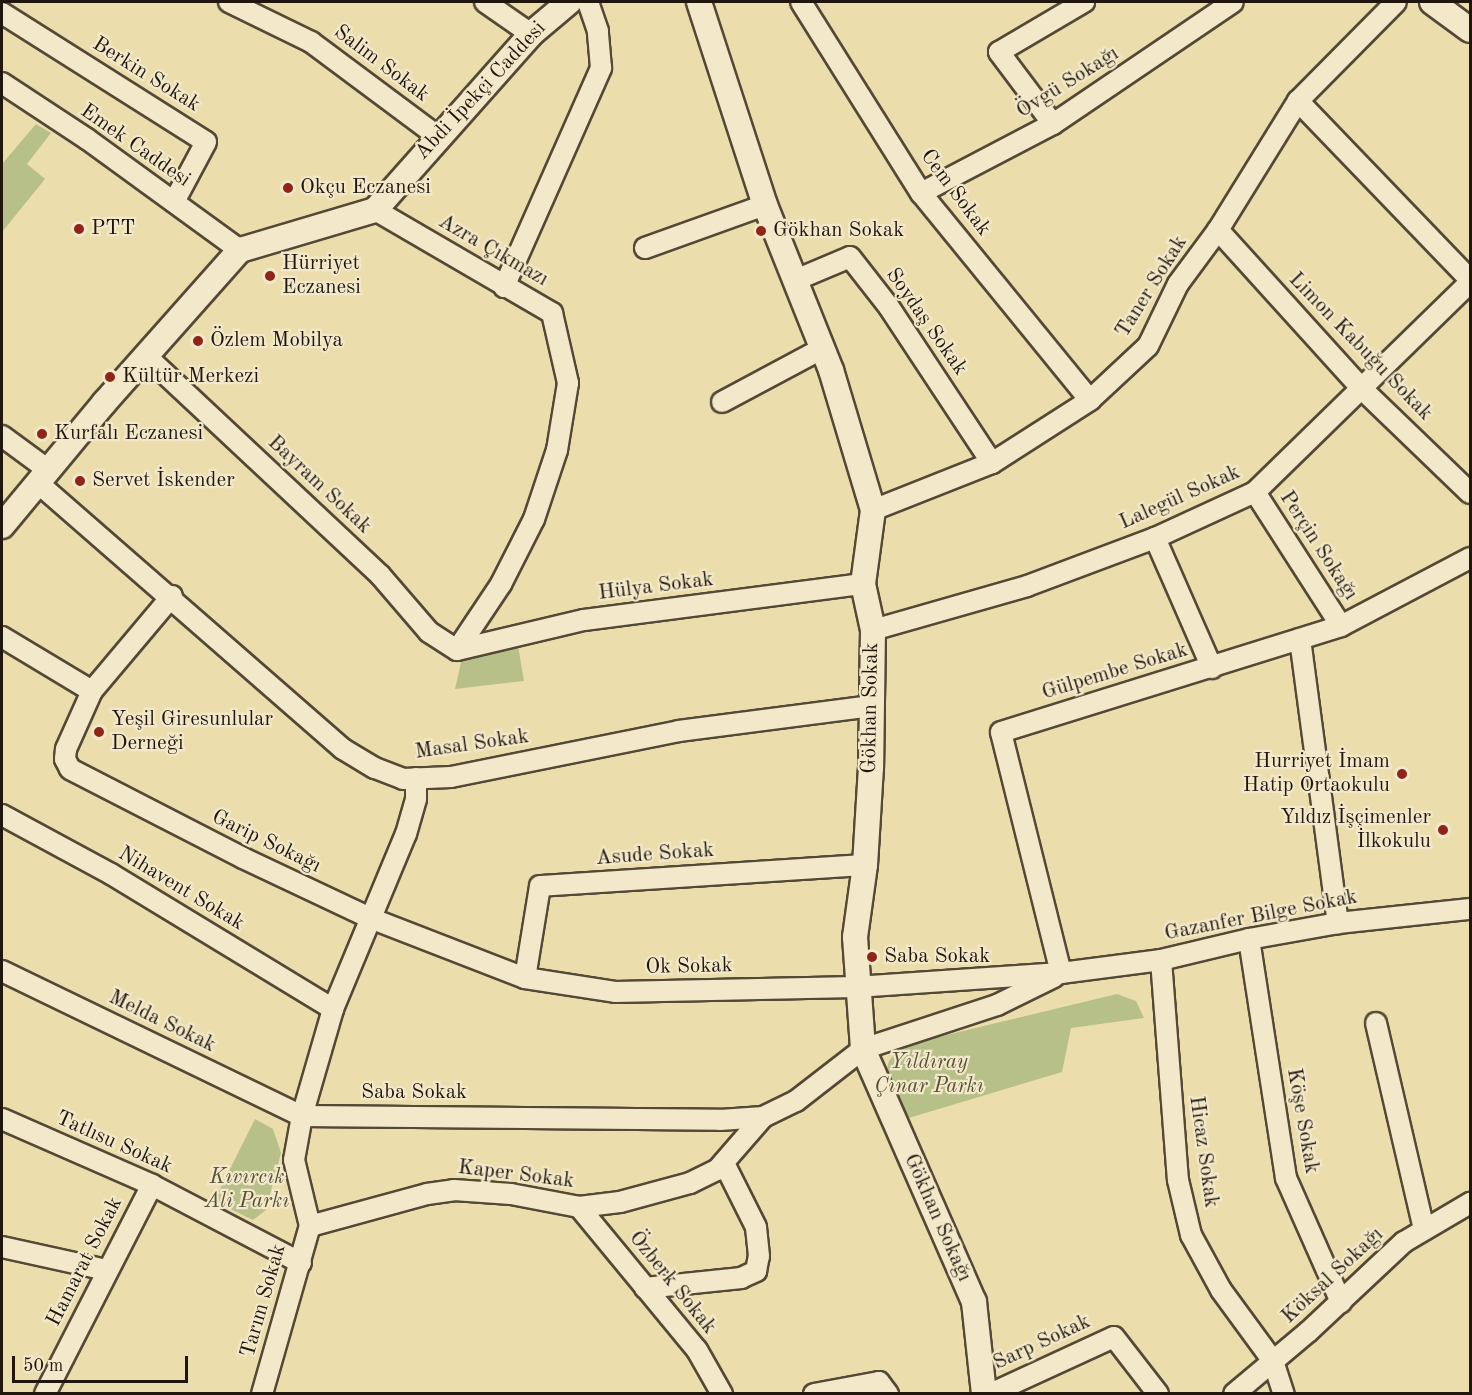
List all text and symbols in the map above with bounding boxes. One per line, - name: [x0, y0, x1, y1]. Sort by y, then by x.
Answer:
- street label: Abdi İpekçi Caddesi: [410, 16, 552, 166]
- street label: Salim Sokak: [328, 20, 434, 108]
- street label: Berkin Sokak: [87, 32, 205, 118]
- street label: Övgü Sokağı: [1012, 42, 1124, 124]
- street label: Emek Caddesi: [75, 99, 195, 193]
- street label: Cem Sokak: [914, 145, 996, 241]
- place label: Okçu Eczanesi: [300, 175, 431, 201]
- marker: Okçu Eczanesi: [281, 181, 295, 195]
- street label: Azra Çıkmazı: [434, 209, 552, 293]
- place label: PTT: [91, 216, 135, 242]
- place label: Gökhan Sokak: [773, 218, 904, 244]
- marker: PTT: [72, 222, 86, 236]
- marker: Gökhan Sokak: [754, 224, 768, 238]
- street label: Taner Sokak: [1111, 231, 1193, 343]
- place label: Hürriyet Eczanesi: [282, 251, 361, 301]
- street label: Soydaş Sokak: [880, 263, 972, 381]
- street label: Limon Kabuğu Sokak: [1283, 268, 1437, 426]
- marker: Hürriyet Eczanesi: [263, 269, 277, 283]
- place label: Özlem Mobilya: [210, 328, 343, 354]
- marker: Özlem Mobilya: [191, 334, 205, 348]
- place label: Kültür Merkezi: [122, 364, 259, 390]
- marker: Kültür Merkezi: [103, 370, 117, 384]
- place label: Kurfalı Eczanesi: [54, 421, 203, 447]
- marker: Kurfalı Eczanesi: [35, 427, 49, 441]
- street label: Bayram Sokak: [262, 430, 376, 540]
- street label: Lalegül Sokak: [1116, 460, 1244, 536]
- place label: Servet İskender: [92, 468, 235, 494]
- marker: Servet İskender: [73, 474, 87, 488]
- street label: Perçin Sokağı: [1273, 487, 1363, 605]
- street label: Hülya Sokak: [597, 567, 715, 607]
- street label: Gülpembe Sokak: [1039, 638, 1191, 706]
- street label: Gökhan Sokak: [857, 642, 885, 774]
- place label: Yeşil Giresunlular Derneği: [111, 707, 273, 757]
- marker: Yeşil Giresunlular Derneği: [92, 725, 106, 739]
- street label: Masal Sokak: [413, 725, 531, 765]
- place label: Hurriyet İmam Hatip Ortaokulu: [1243, 749, 1390, 799]
- marker: Hurriyet İmam Hatip Ortaokulu: [1395, 767, 1409, 781]
- street label: Garip Sokağı: [207, 805, 325, 879]
- place label: Yıldız İşçimenler İlkokulu: [1280, 805, 1431, 855]
- marker: Yıldız İşçimenler İlkokulu: [1436, 823, 1450, 837]
- street label: Asude Sokak: [595, 838, 715, 872]
- street label: Nihavent Sokak: [113, 841, 249, 937]
- street label: Gazanfer Bilge Sokak: [1162, 885, 1360, 947]
- place label: Saba Sokak: [884, 944, 990, 970]
- marker: Saba Sokak: [865, 950, 879, 964]
- street label: Ok Sokak: [645, 954, 733, 980]
- street label: Melda Sokak: [104, 985, 220, 1059]
- park label: Yıldıray Çınar Parkı: [874, 1050, 984, 1100]
- street label: Köşe Sokak: [1280, 1066, 1324, 1176]
- street label: Saba Sokak: [361, 1080, 467, 1106]
- street label: Hicaz Sokak: [1183, 1095, 1223, 1209]
- street label: Tatlısu Sokak: [52, 1106, 176, 1180]
- street label: Gökhan Sokağı: [898, 1150, 976, 1286]
- street label: Kaper Sokak: [456, 1155, 576, 1195]
- park label: Kıvırcık Ali Parkı: [205, 1165, 289, 1215]
- street label: Hamarat Sokak: [42, 1193, 128, 1331]
- street label: Köksal Sokağı: [1277, 1222, 1389, 1330]
- street label: Özberk Sokak: [623, 1226, 721, 1340]
- street label: Tarım Sokak: [236, 1241, 292, 1361]
- street label: Sarp Sokak: [989, 1310, 1095, 1376]
- scale bar: [15, 1344, 190, 1382]
- text: 50 m: [23, 1357, 63, 1375]

